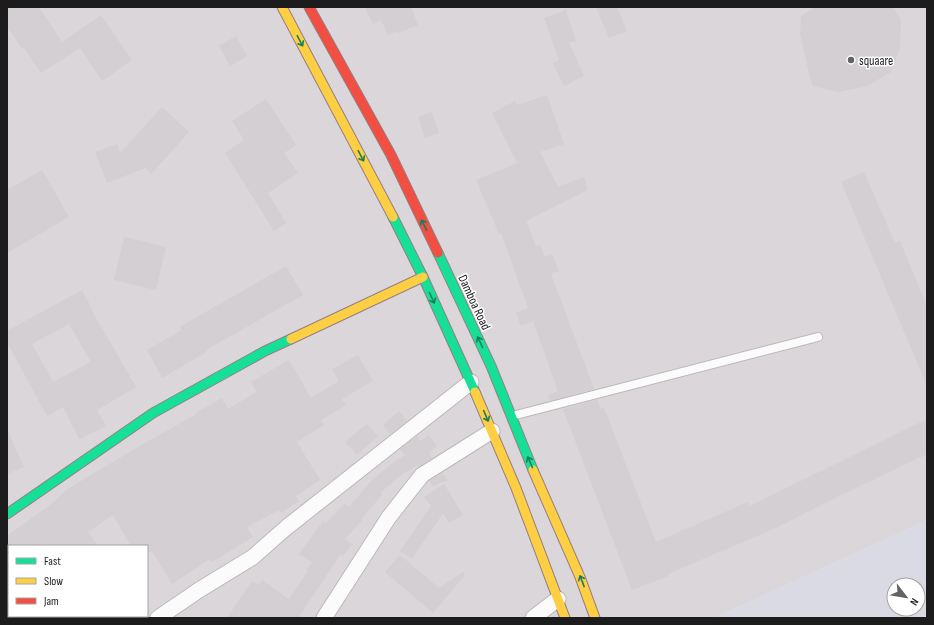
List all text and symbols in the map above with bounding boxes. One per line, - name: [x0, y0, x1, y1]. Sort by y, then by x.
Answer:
- one-way arrow: [297, 35, 305, 47]
- place label: squaare: [859, 53, 893, 69]
- marker: squaare: [846, 55, 856, 65]
- one-way arrow: [358, 150, 365, 162]
- one-way arrow: [420, 219, 427, 231]
- street label: Damboa Road: [454, 272, 494, 333]
- one-way arrow: [429, 291, 436, 303]
- one-way arrow: [476, 336, 483, 348]
- one-way arrow: [482, 410, 490, 422]
- one-way arrow: [525, 457, 533, 469]
- legend: [8, 545, 148, 617]
- text: Fast: [44, 554, 61, 569]
- text: Slow: [44, 574, 63, 589]
- one-way arrow: [577, 576, 585, 588]
- north arrow: [886, 577, 926, 617]
- text: Jam: [43, 594, 59, 609]
- text: N: [907, 596, 921, 608]

